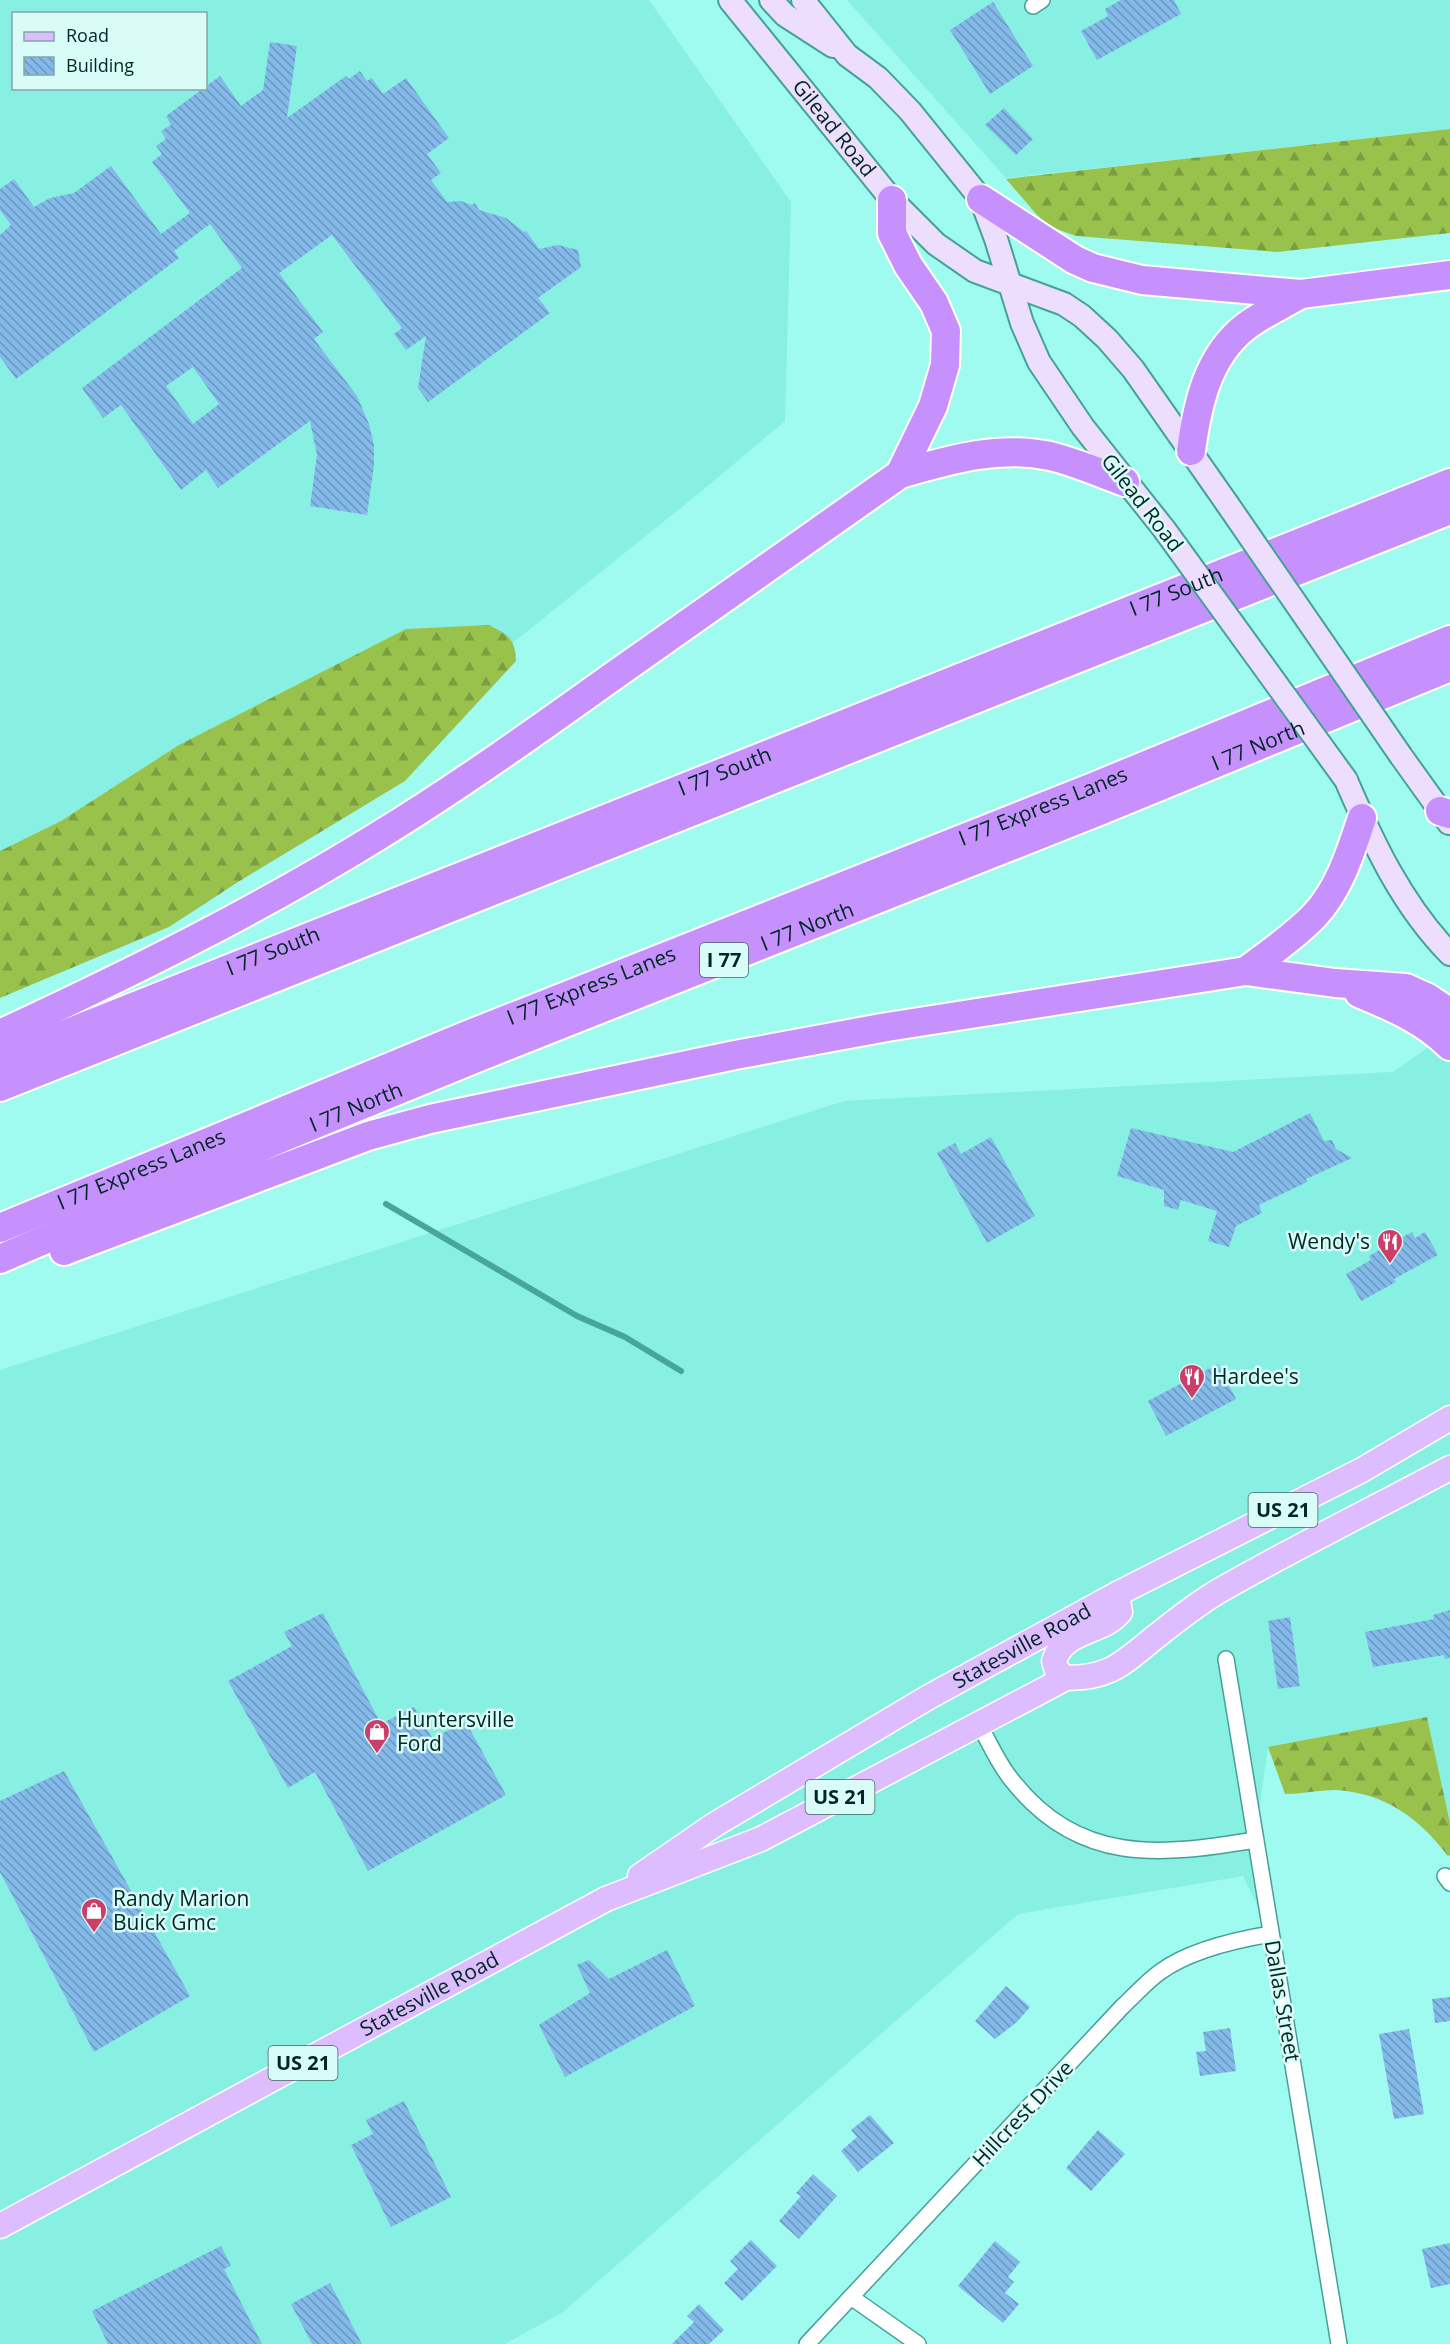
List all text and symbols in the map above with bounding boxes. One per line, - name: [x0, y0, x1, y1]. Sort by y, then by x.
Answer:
- legend: [12, 12, 207, 90]
- text: Road: [66, 23, 109, 47]
- text: Building: [66, 53, 134, 77]
- street label: Gilead Road: [787, 73, 883, 182]
- street label: Gilead Road: [1096, 447, 1190, 557]
- street label: I 77 South: [1125, 560, 1227, 622]
- street label: I 77 North: [1207, 713, 1309, 776]
- street label: I 77 South: [674, 740, 775, 802]
- street label: I 77 Express Lanes: [954, 759, 1131, 852]
- street label: I 77 North: [756, 895, 858, 957]
- street label: I 77 South: [222, 919, 324, 982]
- street label: I 77 Express Lanes: [502, 939, 680, 1031]
- road number: I 77: [700, 943, 748, 977]
- street label: I 77 North: [305, 1075, 406, 1138]
- street label: I 77 Express Lanes: [53, 1121, 229, 1216]
- place label: Wendy's: [1288, 1227, 1370, 1255]
- restaurant icon: Wendy's: [1375, 1227, 1405, 1265]
- restaurant icon: Hardee's: [1177, 1362, 1207, 1400]
- place label: Hardee's: [1212, 1362, 1299, 1390]
- road number: US 21: [1248, 1493, 1318, 1527]
- street label: Statesville Road: [947, 1596, 1096, 1694]
- place label: Huntersville Ford: [397, 1705, 514, 1757]
- shop icon: Huntersville Ford: [362, 1717, 392, 1755]
- road number: US 21: [806, 1780, 874, 1814]
- place label: Randy Marion Buick Gmc: [113, 1884, 249, 1936]
- shop icon: Randy Marion Buick Gmc: [79, 1896, 109, 1934]
- street label: Dallas Street: [1258, 1938, 1307, 2064]
- street label: Statesville Road: [355, 1945, 503, 2042]
- road number: US 21: [268, 2046, 338, 2080]
- street label: Hillcrest Drive: [966, 2054, 1079, 2173]

